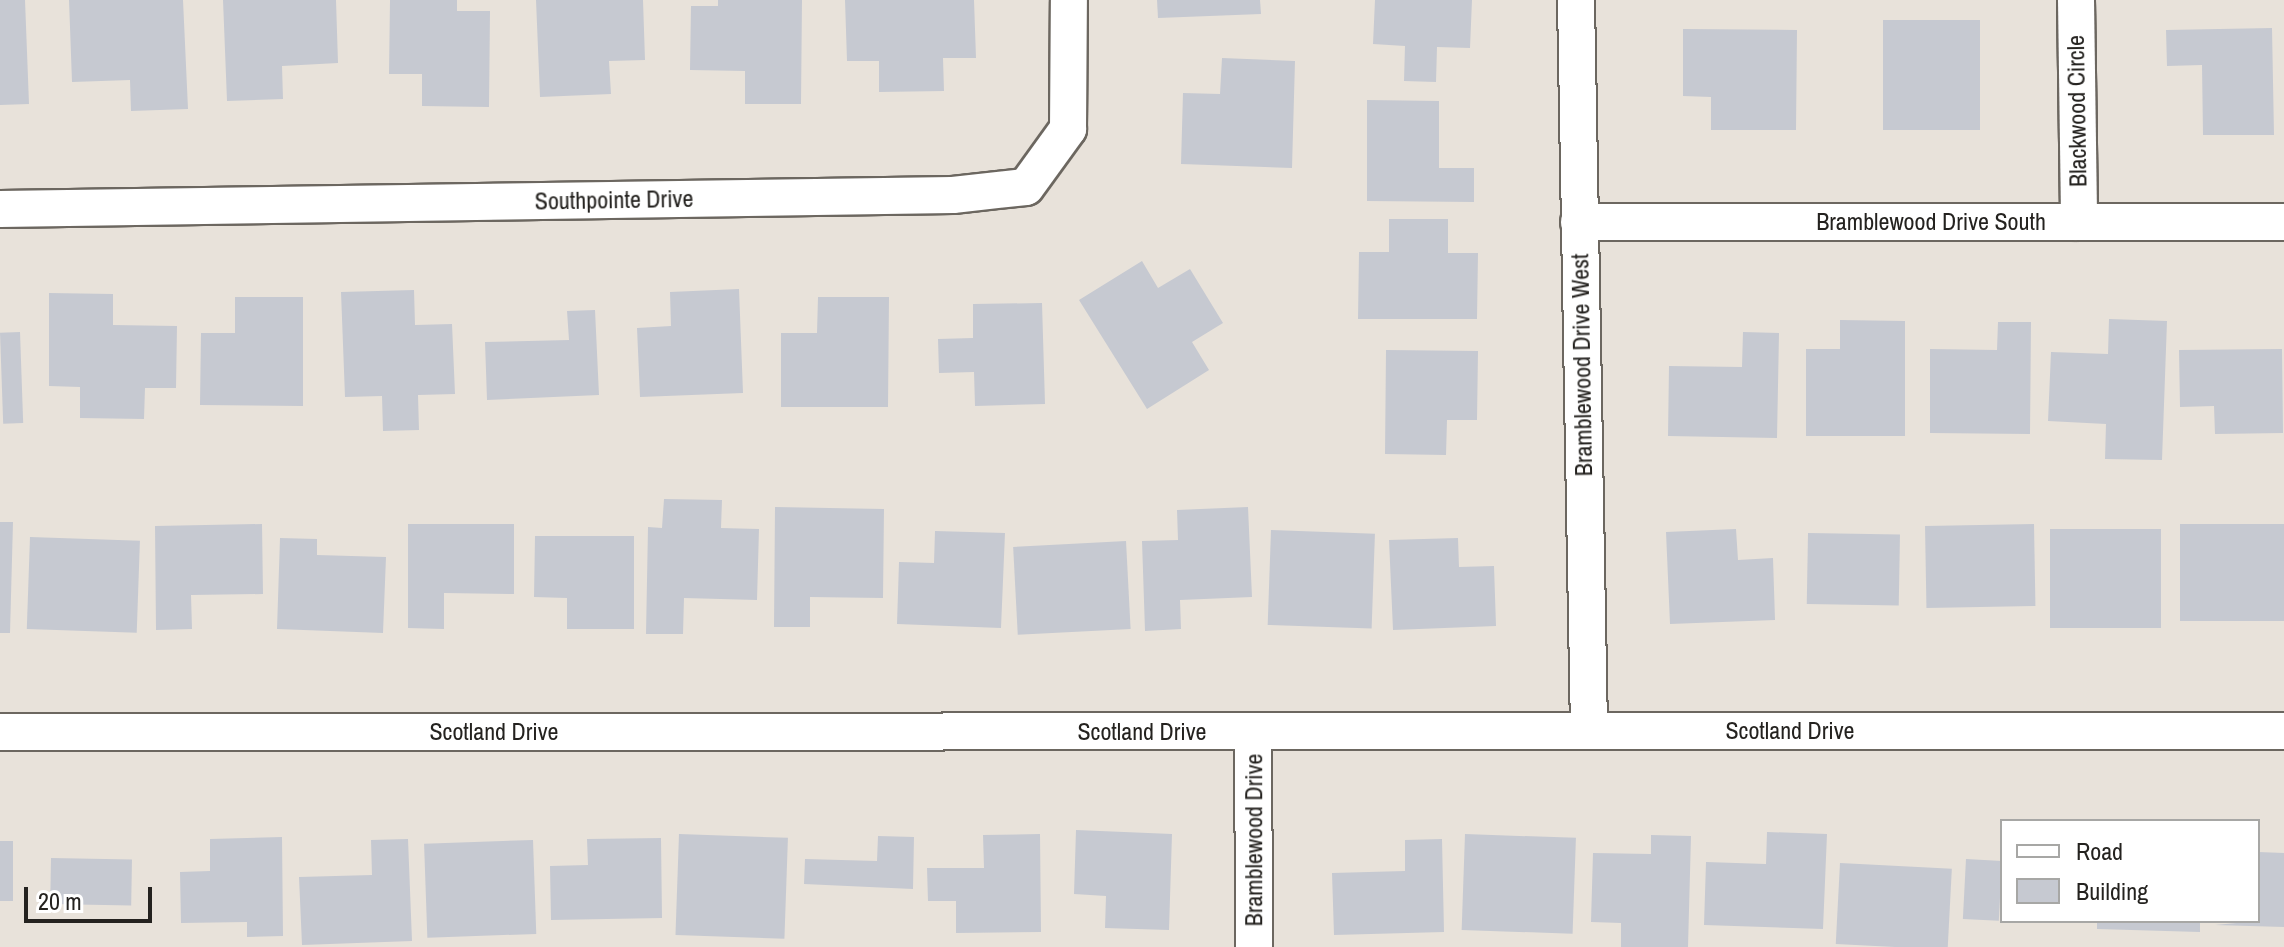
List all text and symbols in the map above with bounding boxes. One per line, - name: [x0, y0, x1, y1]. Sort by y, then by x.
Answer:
- street label: Blackwood Circle: [2061, 35, 2093, 187]
- street label: Southpointe Drive: [534, 184, 694, 216]
- street label: Bramblewood Drive South: [1816, 208, 2046, 236]
- street label: Bramblewood Drive West: [1566, 253, 1598, 477]
- street label: Scotland Drive: [1725, 717, 1855, 745]
- street label: Scotland Drive: [429, 718, 559, 746]
- street label: Scotland Drive: [1077, 718, 1207, 746]
- street label: Bramblewood Drive: [1240, 754, 1268, 926]
- legend: [2000, 819, 2260, 923]
- text: Road: [2076, 835, 2123, 867]
- scale bar: [28, 871, 156, 921]
- text: Building: [2076, 875, 2148, 907]
- text: 20 m: [38, 885, 82, 917]

